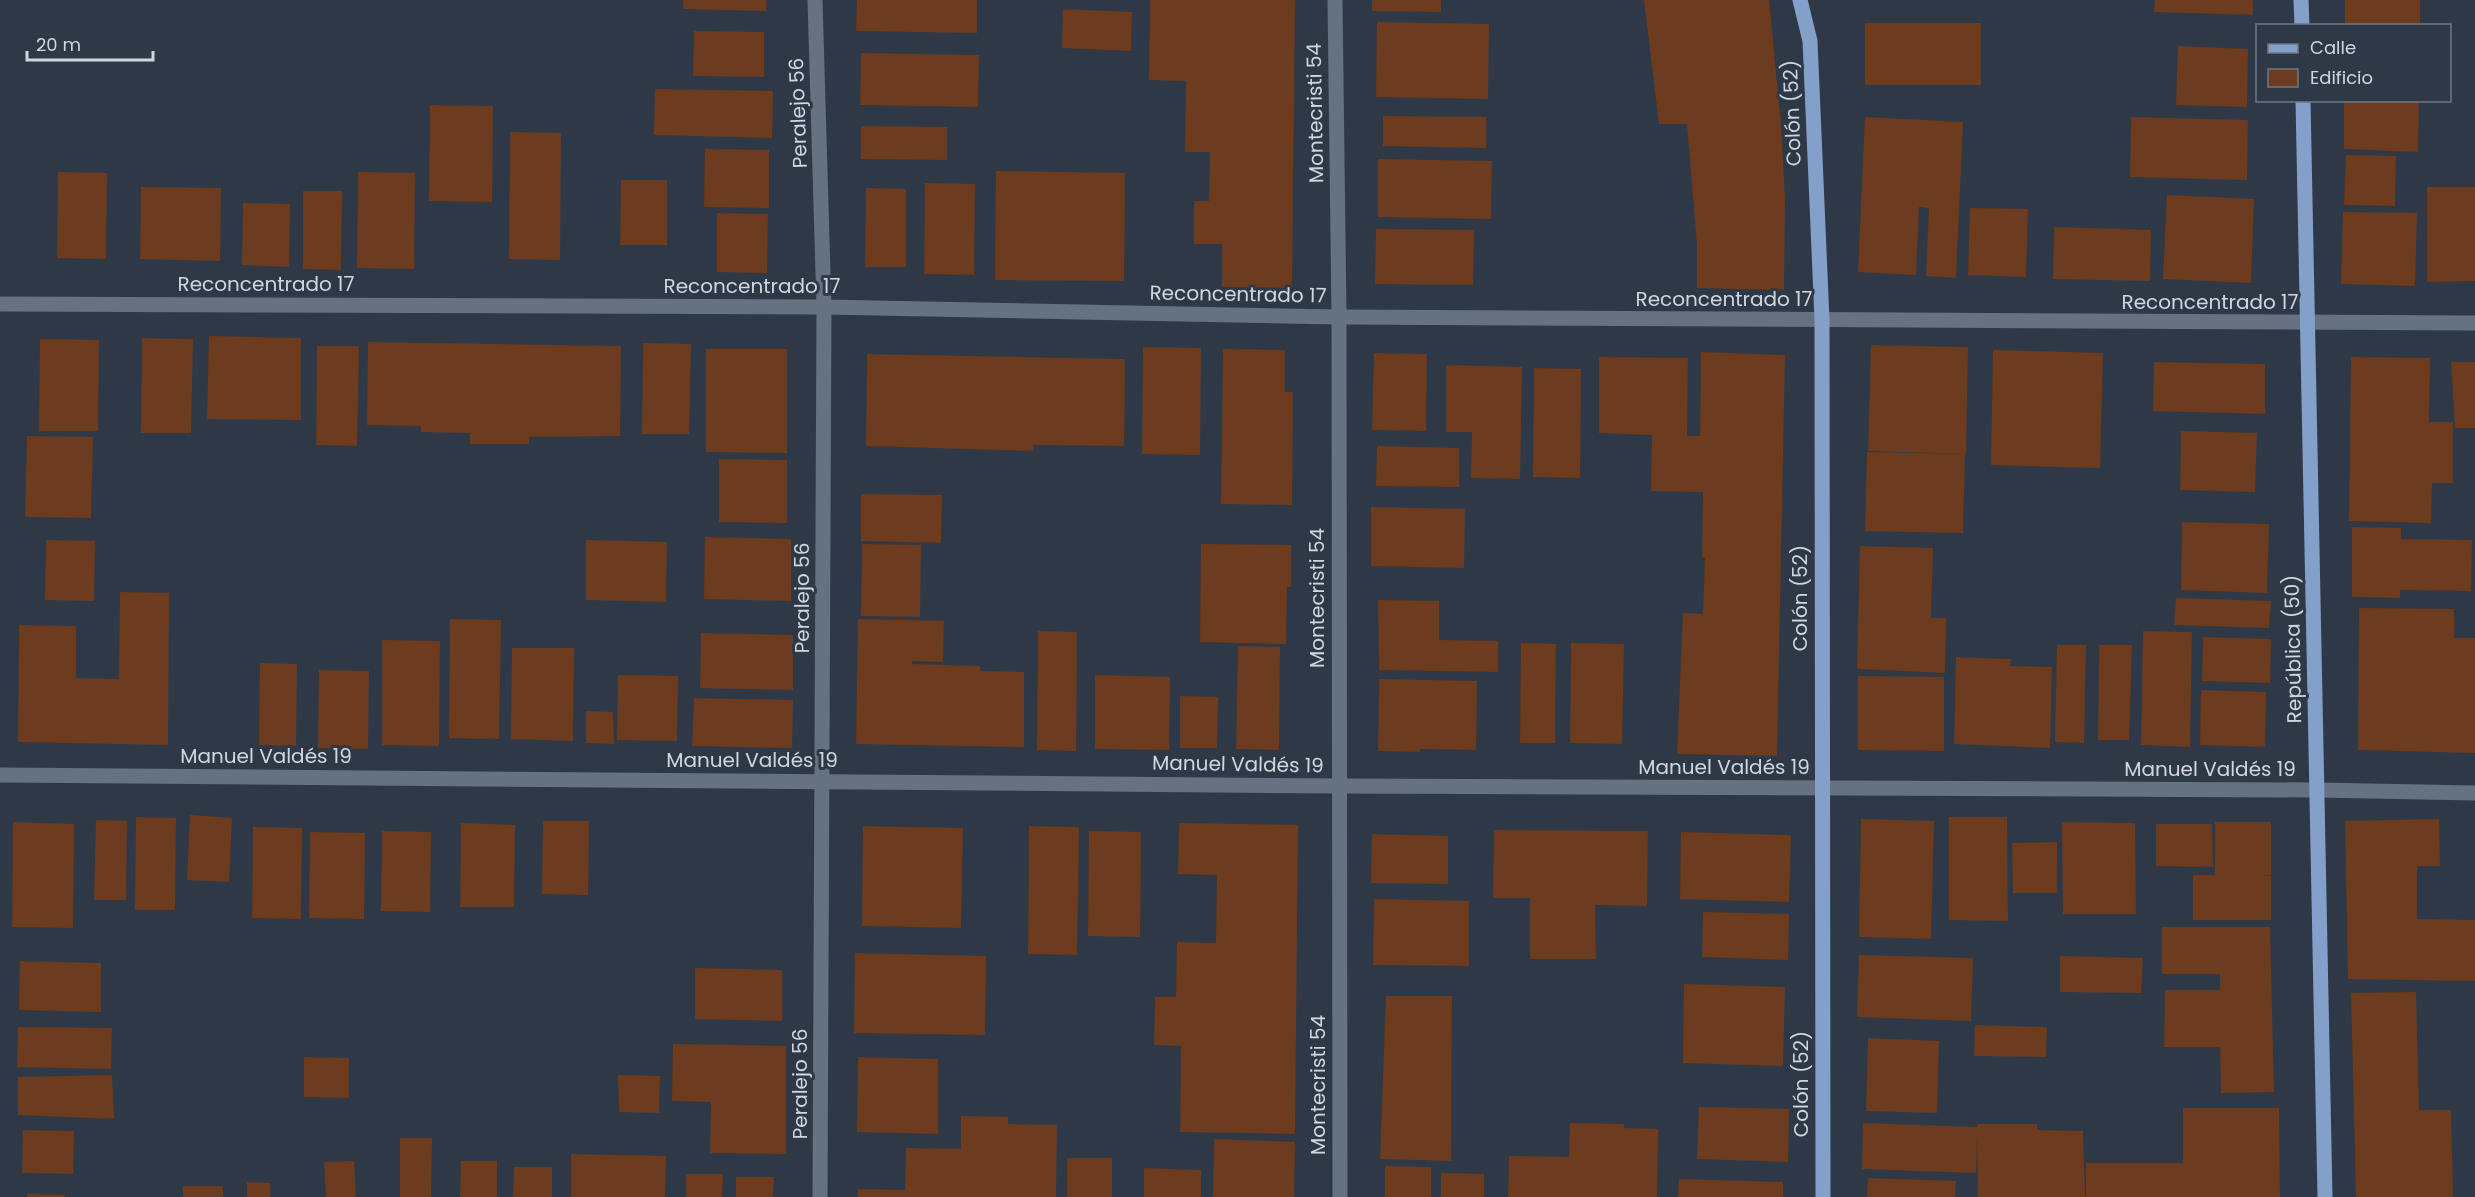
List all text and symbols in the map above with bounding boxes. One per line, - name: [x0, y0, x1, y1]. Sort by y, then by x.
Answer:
- scale bar: [27, 24, 153, 62]
- legend: [2256, 24, 2451, 102]
- text: 20 m: [36, 32, 81, 57]
- text: Calle: [2310, 35, 2356, 60]
- street label: Montecristi 54: [1300, 43, 1330, 183]
- street label: Peralejo 56: [782, 57, 814, 169]
- street label: Colón (52): [1776, 59, 1808, 167]
- text: Edificio: [2310, 65, 2373, 90]
- street label: Reconcentrado 17: [178, 270, 355, 298]
- street label: Reconcentrado 17: [664, 272, 841, 300]
- street label: Reconcentrado 17: [1149, 278, 1327, 310]
- street label: Reconcentrado 17: [1636, 285, 1813, 313]
- street label: Reconcentrado 17: [2122, 288, 2299, 316]
- street label: Montecristi 54: [1303, 528, 1331, 668]
- street label: Peralejo 56: [788, 543, 816, 653]
- street label: Colón (52): [1786, 545, 1814, 651]
- street label: República (50): [2278, 575, 2308, 723]
- street label: Manuel Valdés 19: [180, 742, 352, 770]
- street label: Manuel Valdés 19: [666, 746, 838, 774]
- street label: Manuel Valdés 19: [1152, 749, 1324, 779]
- street label: Manuel Valdés 19: [1638, 753, 1810, 781]
- street label: Manuel Valdés 19: [2124, 755, 2296, 783]
- street label: Montecristi 54: [1304, 1015, 1332, 1155]
- street label: Peralejo 56: [786, 1029, 814, 1139]
- street label: Colón (52): [1787, 1031, 1815, 1137]

